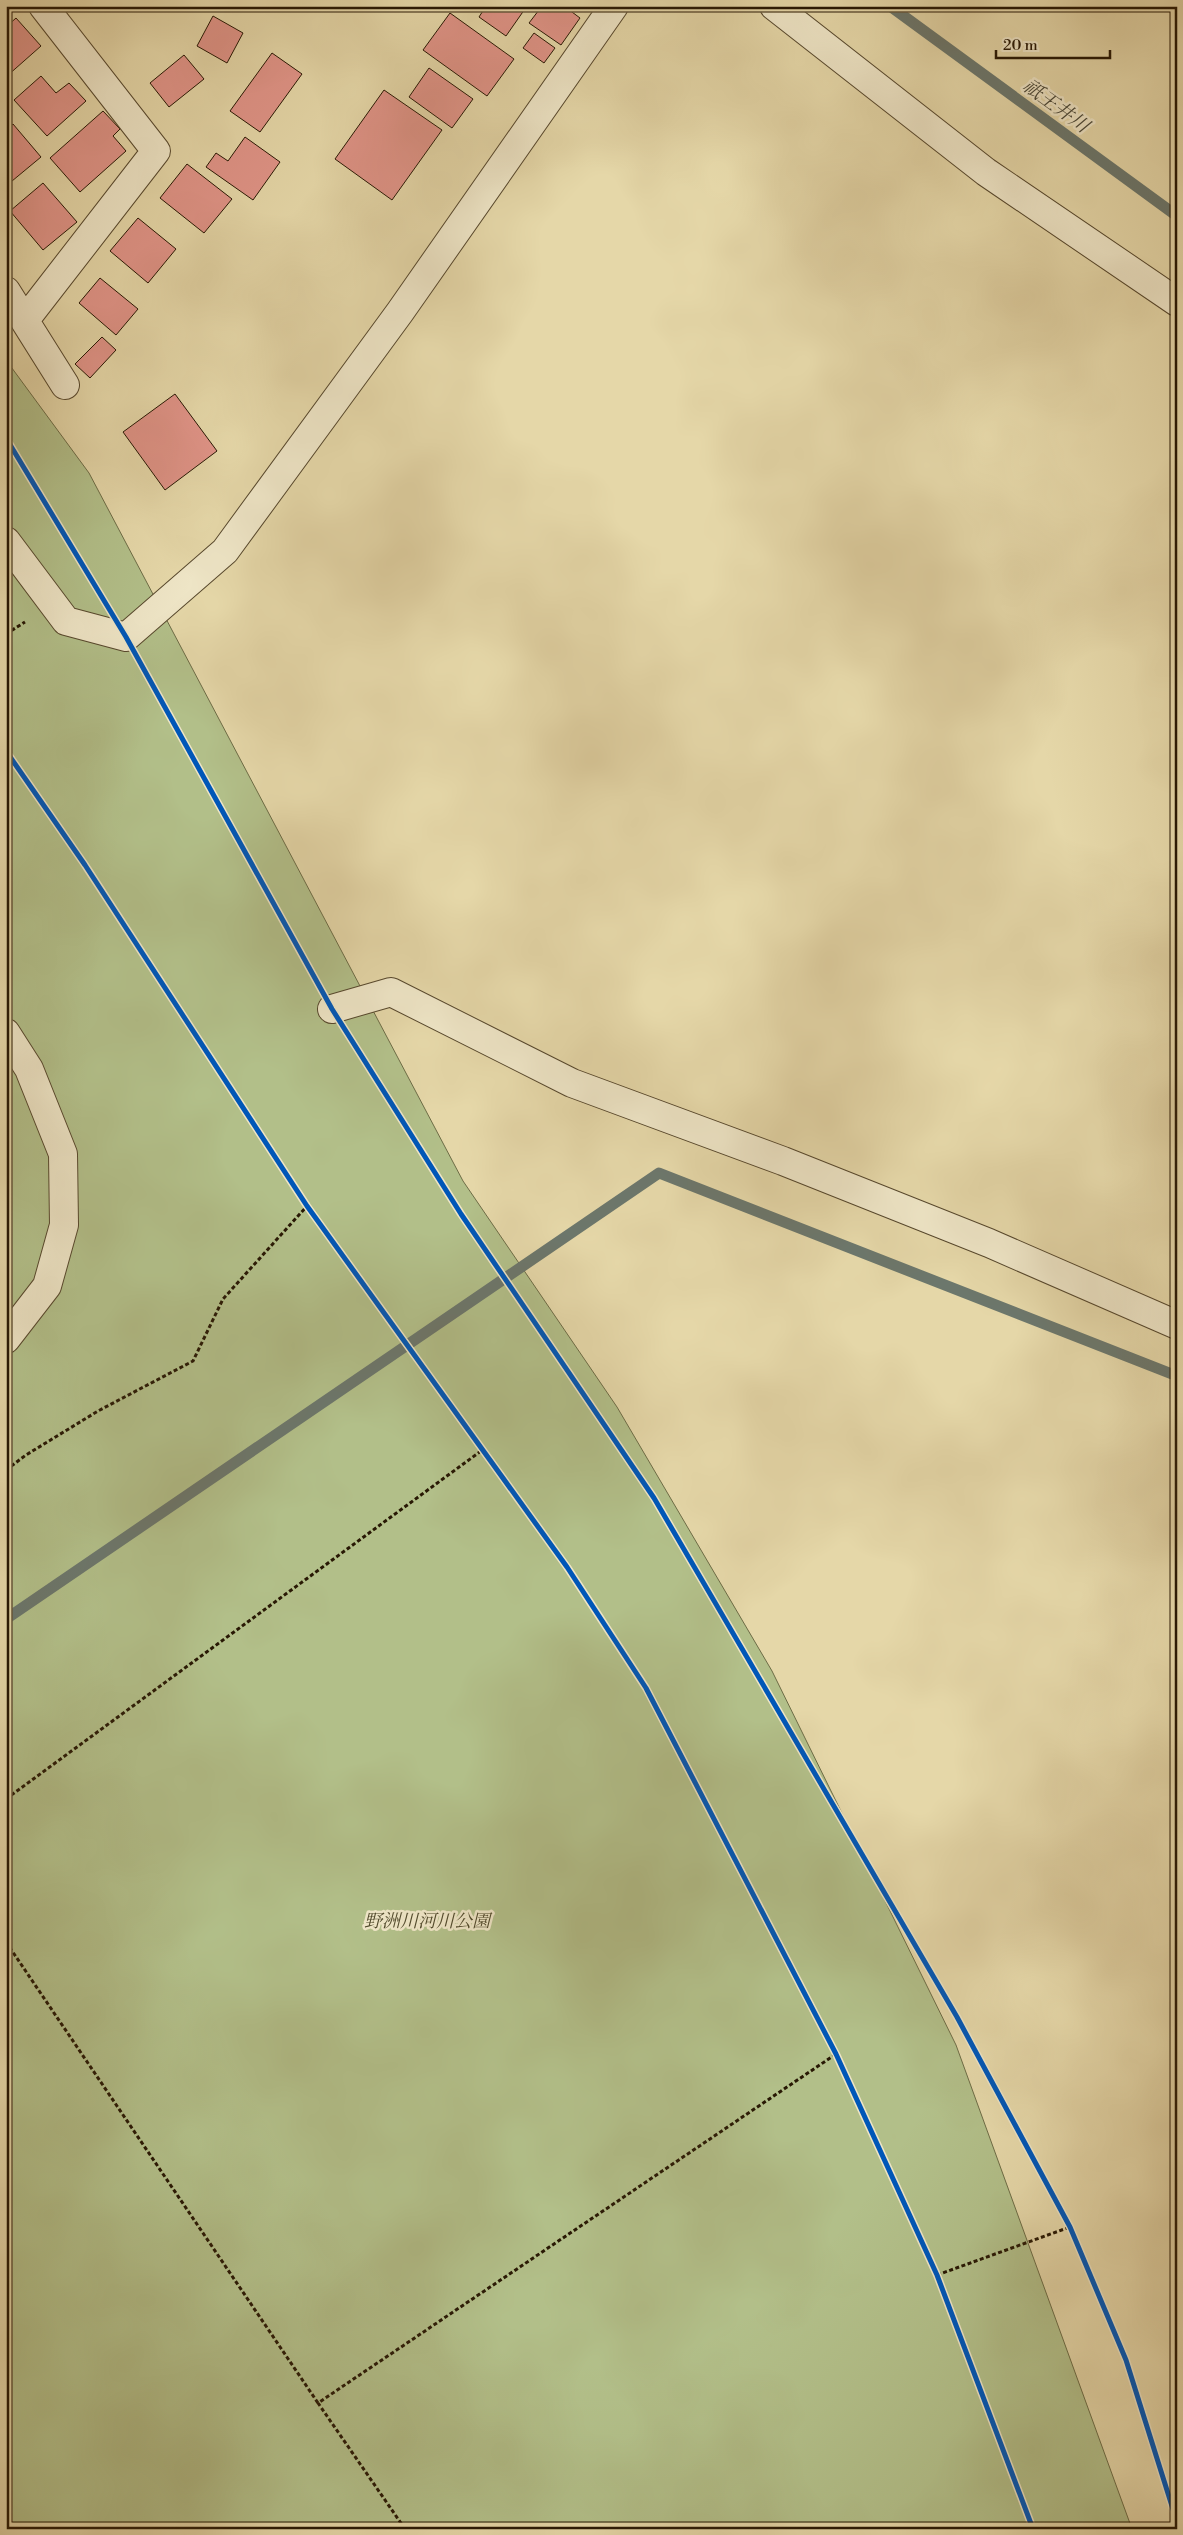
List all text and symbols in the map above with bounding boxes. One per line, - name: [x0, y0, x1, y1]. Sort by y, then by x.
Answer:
- scale bar: [996, 28, 1109, 60]
- text: 20 m: [1003, 36, 1038, 55]
- water label: 祇王井川: [1018, 74, 1095, 139]
- park label: 野洲川河川公園: [364, 1910, 493, 1933]

